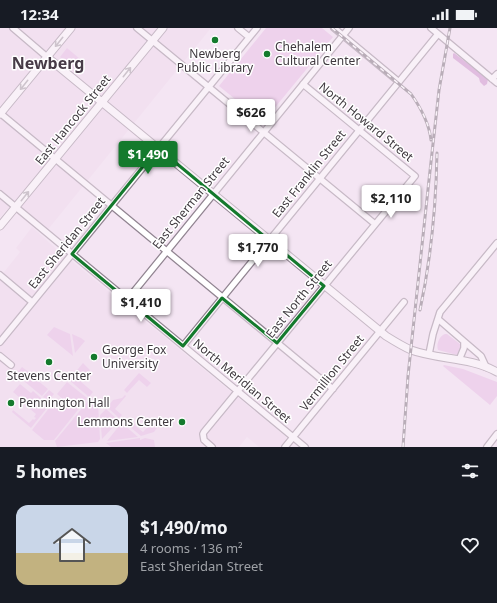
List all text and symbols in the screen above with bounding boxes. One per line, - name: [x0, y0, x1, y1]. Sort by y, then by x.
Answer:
- text: 12:34: [20, 4, 59, 24]
- marker: Newberg Public Library: [210, 35, 220, 45]
- one-way arrow: [55, 37, 63, 48]
- place label: Chehalem Cultural Center: [275, 38, 360, 69]
- place label: Newberg Public Library: [177, 45, 254, 76]
- marker: Chehalem Cultural Center: [262, 49, 272, 59]
- district label: Newberg: [12, 52, 84, 74]
- one-way arrow: [123, 66, 132, 77]
- street label: East Hancock Street: [31, 71, 115, 168]
- street label: North Howard Street: [315, 78, 418, 165]
- one-way arrow: [19, 80, 28, 91]
- pin: $626: [227, 99, 275, 133]
- text: $626: [236, 103, 266, 121]
- street label: East Franklin Street: [268, 126, 350, 221]
- pin: $1,490: [115, 141, 181, 175]
- text: $1,490: [128, 145, 168, 163]
- street label: East Sherman Street: [148, 152, 234, 252]
- pin: $2,110: [358, 185, 424, 219]
- text: $2,110: [371, 189, 411, 207]
- one-way arrow: [21, 191, 30, 202]
- street label: East Sheridan Street: [24, 193, 109, 292]
- pin: $1,770: [225, 234, 291, 268]
- text: $1,770: [238, 238, 278, 256]
- street label: East North Street: [262, 255, 336, 341]
- pin: $1,410: [108, 289, 174, 323]
- text: $1,410: [121, 293, 161, 311]
- street label: Vermillion Street: [296, 330, 368, 414]
- street label: North Meridian Street: [190, 335, 295, 427]
- place label: George Fox University: [102, 341, 167, 372]
- marker: George Fox University: [89, 352, 99, 362]
- marker: Stevens Center: [44, 357, 54, 367]
- place label: Stevens Center: [7, 367, 91, 384]
- place label: Pennington Hall: [19, 394, 110, 411]
- marker: Pennington Hall: [6, 398, 16, 408]
- place label: Lemmons Center: [77, 413, 174, 430]
- marker: Lemmons Center: [177, 417, 187, 427]
- text: 5 homes: [16, 460, 87, 483]
- icon: filters: [459, 460, 481, 482]
- text: $1,490/mo: [140, 516, 228, 539]
- icon: home: [48, 521, 96, 569]
- icon: heart: [459, 534, 481, 556]
- text: 4 rooms · 136 m²: [140, 539, 243, 557]
- text: East Sheridan Street: [140, 557, 263, 575]

